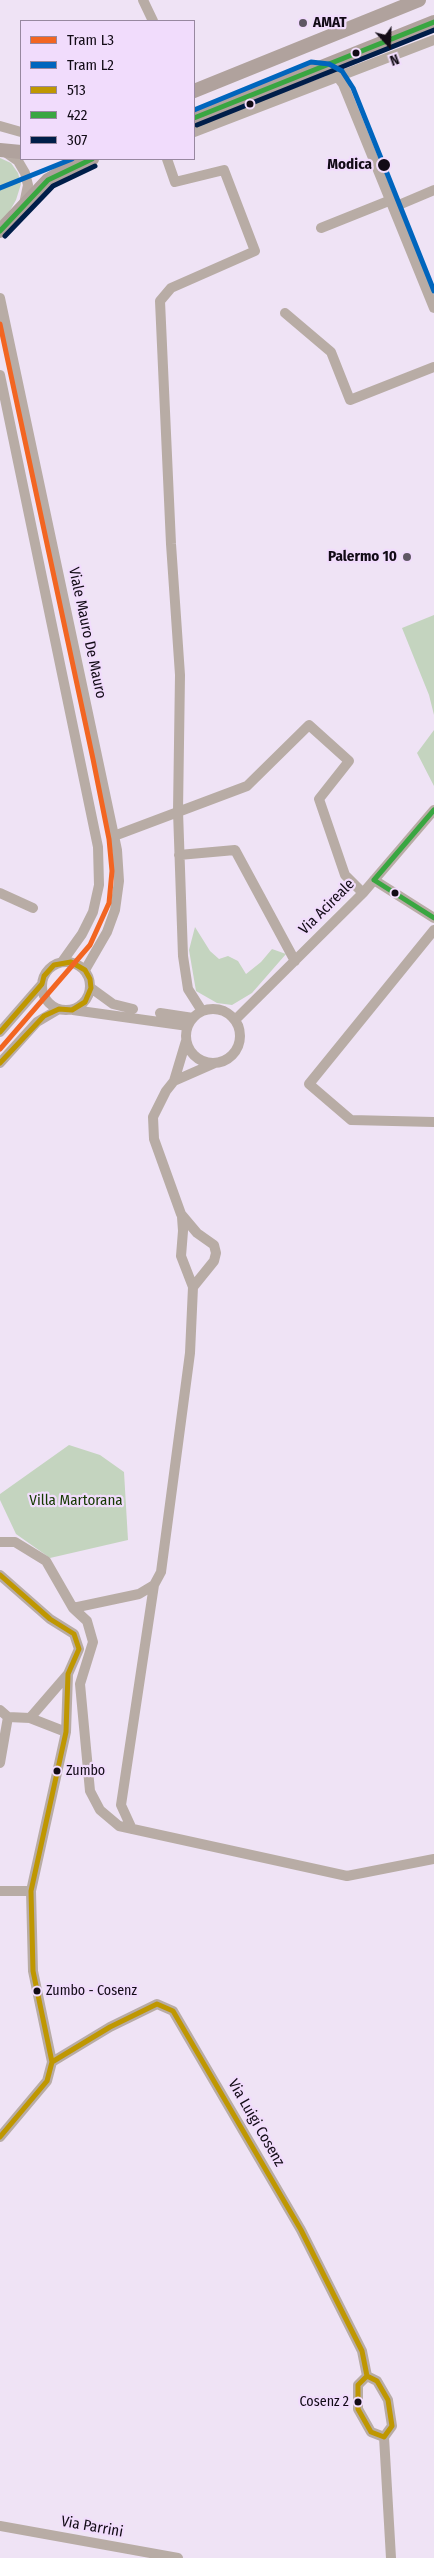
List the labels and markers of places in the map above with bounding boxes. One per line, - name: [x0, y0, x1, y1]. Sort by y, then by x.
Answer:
- place label: AMAT: [313, 14, 347, 32]
- marker: AMAT: [297, 17, 309, 29]
- unlabelled marker: [351, 48, 361, 58]
- unlabelled marker: [245, 99, 255, 109]
- place label: Modica: [327, 156, 372, 174]
- marker: Modica: [376, 157, 392, 173]
- place label: Palermo 10: [328, 548, 397, 566]
- marker: Palermo 10: [401, 551, 413, 563]
- unlabelled marker: [390, 888, 400, 898]
- place label: Zumbo: [66, 1763, 105, 1779]
- marker: Zumbo: [52, 1766, 62, 1776]
- place label: Zumbo - Cosenz: [46, 1983, 137, 1999]
- marker: Zumbo - Cosenz: [32, 1986, 42, 1996]
- place label: Cosenz 2: [300, 2394, 349, 2410]
- marker: Cosenz 2: [353, 2397, 363, 2407]

